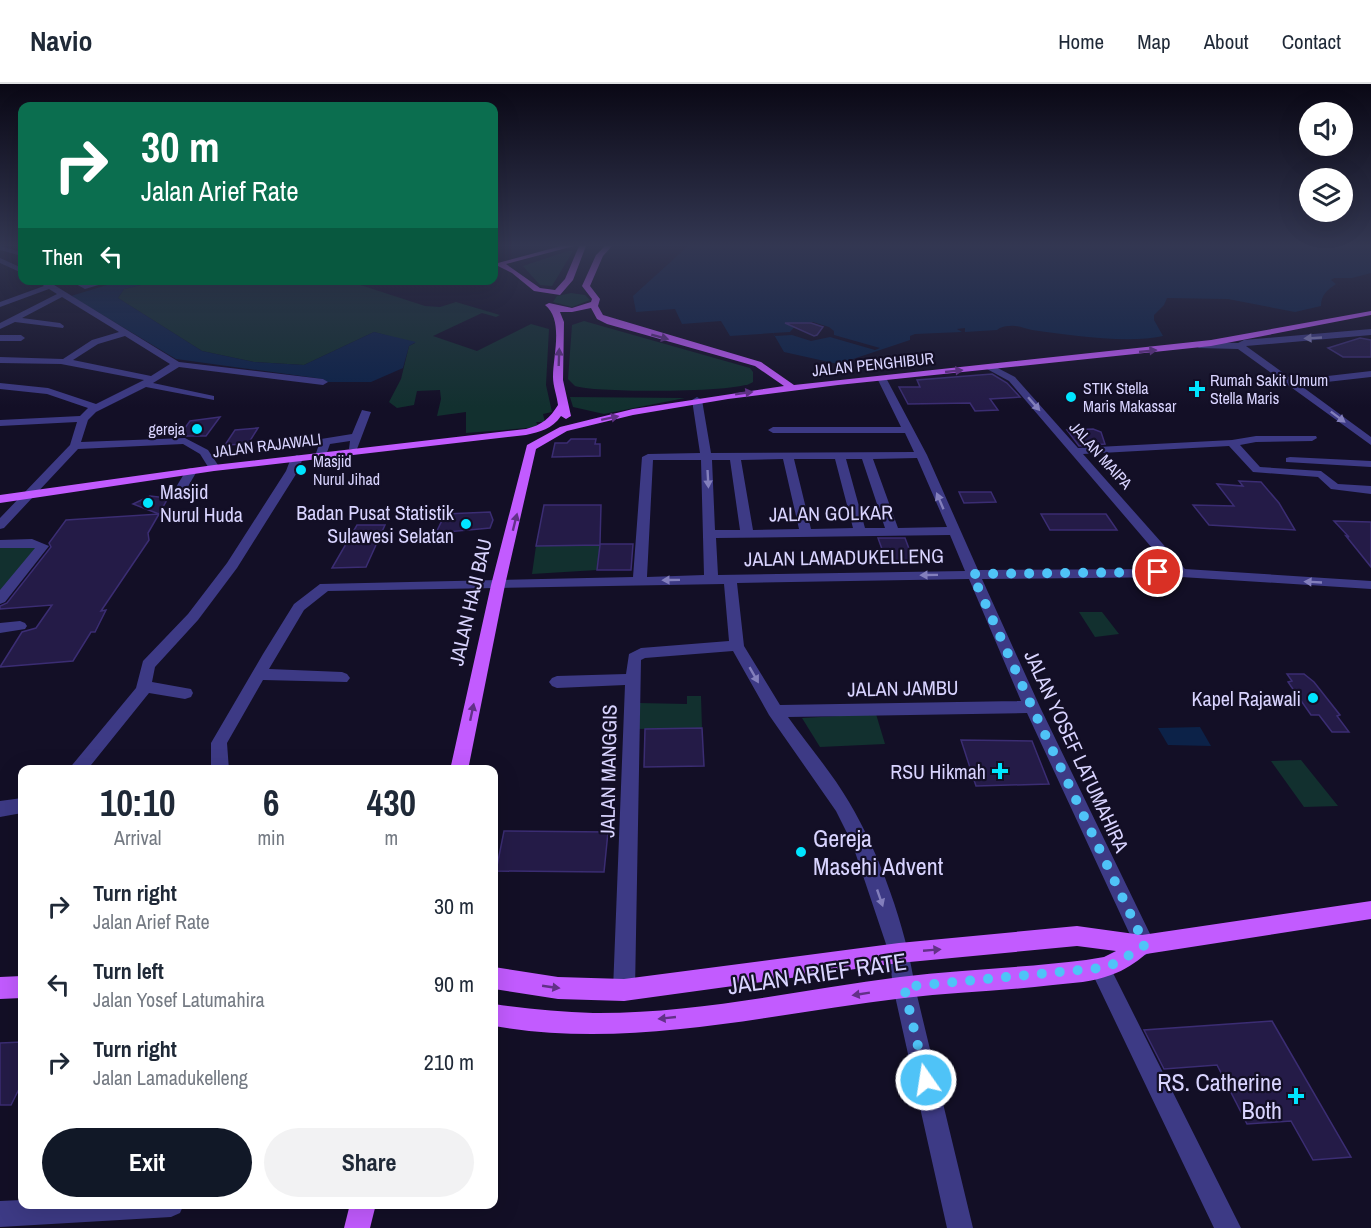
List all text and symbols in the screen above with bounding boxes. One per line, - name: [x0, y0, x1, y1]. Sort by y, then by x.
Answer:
- text: Navio: [30, 22, 93, 60]
- text: Home: [1058, 27, 1104, 56]
- text: Map: [1137, 27, 1171, 56]
- text: About: [1204, 27, 1249, 56]
- text: Contact: [1282, 27, 1341, 56]
- map controls: [1299, 102, 1353, 222]
- button: sound: [1299, 102, 1353, 156]
- text: 30 m: [141, 119, 220, 175]
- icon: right: [42, 126, 120, 204]
- button: layers: [1299, 168, 1353, 222]
- text: Jalan Arief Rate: [141, 173, 299, 209]
- icon: left: [95, 240, 128, 273]
- text: Then: [42, 242, 83, 272]
- one-way arrow: [651, 333, 669, 342]
- one-way arrow: [1303, 334, 1322, 343]
- one-way arrow: [1138, 346, 1157, 356]
- street label: JALAN PENGHIBUR: [811, 347, 936, 381]
- one-way arrow: [554, 348, 564, 367]
- one-way arrow: [944, 366, 963, 376]
- place label: Rumah Sakit Umum Stella Maris: [1210, 369, 1328, 409]
- place label: STIK Stella Maris Makassar: [1083, 377, 1177, 417]
- marker: Rumah Sakit Umum Stella Maris: [1188, 380, 1206, 398]
- one-way arrow: [735, 388, 754, 397]
- marker: STIK Stella Maris Makassar: [1064, 390, 1078, 404]
- one-way arrow: [1027, 396, 1040, 411]
- one-way arrow: [1331, 411, 1346, 423]
- one-way arrow: [601, 413, 620, 422]
- street label: JALAN MAIPA: [1065, 416, 1138, 494]
- place label: gereja: [149, 418, 186, 440]
- marker: gereja: [190, 422, 204, 436]
- street label: JALAN RAJAWALI: [211, 427, 323, 463]
- place label: Masjid Nurul Jihad: [313, 450, 380, 490]
- marker: Masjid Nurul Jihad: [294, 463, 308, 477]
- one-way arrow: [703, 469, 712, 488]
- place label: Masjid Nurul Huda: [160, 478, 243, 528]
- one-way arrow: [935, 492, 944, 510]
- marker: Masjid Nurul Huda: [141, 496, 155, 510]
- street label: JALAN GOLKAR: [769, 498, 893, 528]
- place label: Badan Pusat Statistik Sulawesi Selatan: [296, 499, 455, 549]
- one-way arrow: [510, 513, 520, 531]
- marker: Badan Pusat Statistik Sulawesi Selatan: [459, 517, 473, 531]
- street label: JALAN HAJI BAU: [442, 536, 498, 668]
- street label: JALAN LAMADUKELLENG: [744, 542, 944, 572]
- pin: [1132, 546, 1183, 597]
- icon: arrive: [1141, 555, 1174, 588]
- one-way arrow: [919, 570, 938, 579]
- one-way arrow: [662, 575, 681, 585]
- one-way arrow: [1303, 578, 1322, 587]
- street label: JALAN YOSEF LATUMAHIRA: [1018, 646, 1136, 856]
- one-way arrow: [748, 667, 759, 683]
- street label: JALAN JAMBU: [847, 674, 959, 702]
- place label: Kapel Rajawali: [1192, 685, 1301, 712]
- marker: Kapel Rajawali: [1306, 691, 1320, 705]
- one-way arrow: [467, 703, 477, 722]
- street label: JALAN MANGGIS: [593, 704, 623, 838]
- place label: RSU Hikmah: [890, 758, 986, 785]
- marker: RSU Hikmah: [991, 762, 1009, 780]
- text: 10:10: [100, 779, 175, 827]
- text: 6: [263, 779, 279, 827]
- text: 430: [367, 779, 416, 827]
- place label: Gereja Masehi Advent: [813, 822, 944, 882]
- text: Arrival: [114, 824, 161, 851]
- text: min: [257, 824, 285, 851]
- text: m: [385, 824, 398, 851]
- marker: Gereja Masehi Advent: [794, 845, 808, 859]
- text: Turn right: [93, 878, 177, 908]
- one-way arrow: [876, 889, 886, 907]
- icon: right: [42, 890, 75, 923]
- text: 30 m: [434, 891, 474, 921]
- text: Jalan Arief Rate: [93, 908, 210, 935]
- street label: JALAN ARIEF RATE: [726, 945, 908, 1001]
- one-way arrow: [923, 945, 942, 955]
- text: Turn left: [93, 956, 164, 986]
- icon: left: [42, 968, 75, 1001]
- text: 90 m: [434, 969, 474, 999]
- one-way arrow: [542, 982, 561, 991]
- text: Jalan Yosef Latumahira: [93, 986, 265, 1013]
- one-way arrow: [851, 990, 870, 999]
- one-way arrow: [658, 1013, 677, 1023]
- text: Turn right: [93, 1034, 177, 1064]
- icon: right: [42, 1046, 75, 1079]
- text: 210 m: [424, 1047, 474, 1077]
- position arrow: [894, 1048, 958, 1112]
- text: Jalan Lamadukelleng: [93, 1064, 248, 1091]
- place label: RS. Catherine Both: [1157, 1066, 1282, 1126]
- marker: RS. Catherine Both: [1287, 1087, 1305, 1105]
- button: Exit: [42, 1128, 252, 1197]
- button: Share: [264, 1128, 474, 1197]

